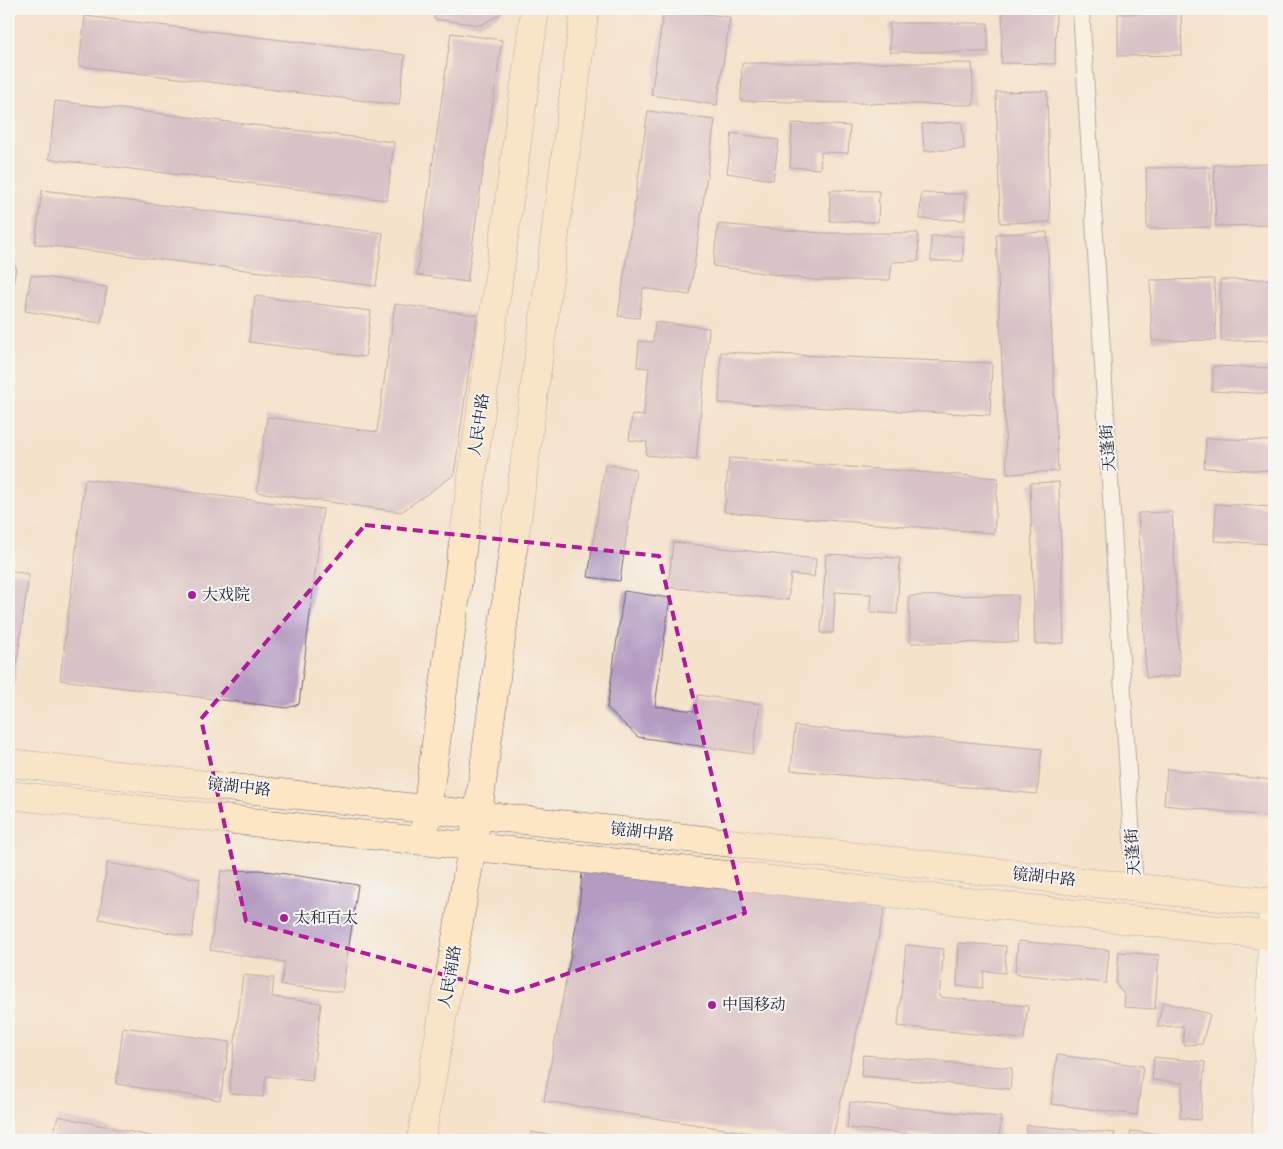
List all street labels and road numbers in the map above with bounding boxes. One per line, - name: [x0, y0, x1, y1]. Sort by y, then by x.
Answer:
- street label: 人民中路: [465, 392, 493, 458]
- street label: 天蓬街: [1096, 423, 1120, 473]
- street label: 镜湖中路: [206, 774, 272, 800]
- street label: 镜湖中路: [609, 819, 675, 845]
- street label: 天蓬街: [1121, 827, 1145, 877]
- street label: 镜湖中路: [1011, 864, 1077, 890]
- street label: 人民南路: [435, 944, 465, 1010]

